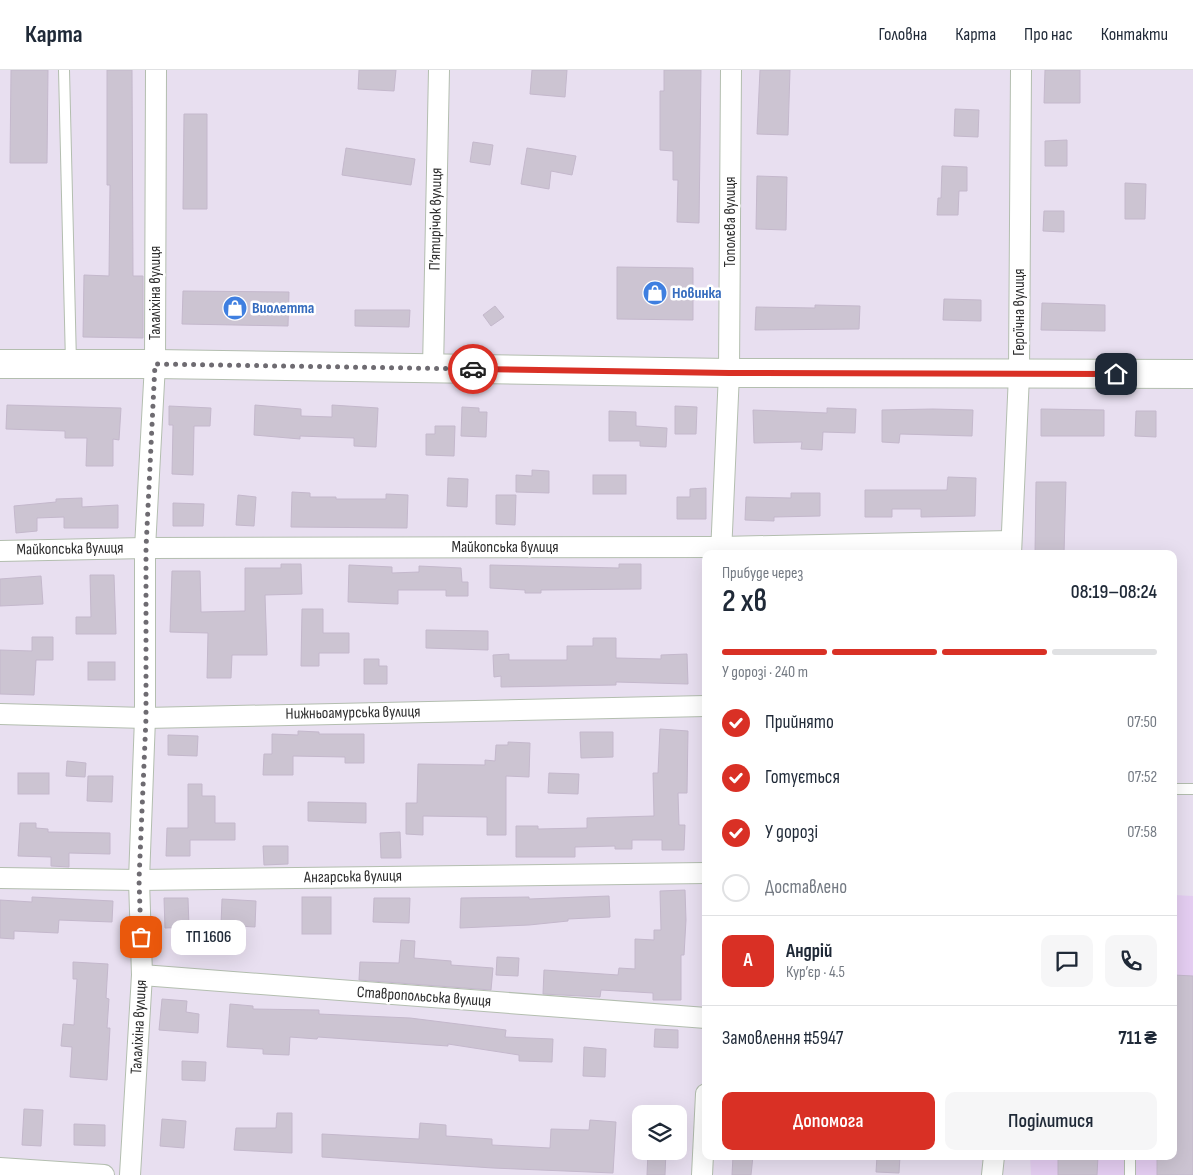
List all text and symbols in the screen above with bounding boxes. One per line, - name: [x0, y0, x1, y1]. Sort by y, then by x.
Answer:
- text: Карта: [25, 20, 83, 49]
- text: Головна: [879, 24, 927, 45]
- text: Карта: [955, 24, 996, 45]
- text: Про нас: [1024, 24, 1073, 45]
- text: Контакти: [1101, 24, 1168, 45]
- street label: П’ятирічок вулиця: [426, 167, 446, 271]
- street label: Тополєва вулиця: [721, 177, 740, 267]
- street label: Талаліхіна вулиця: [146, 246, 165, 340]
- street label: Героїчна вулиця: [1010, 268, 1029, 356]
- shop icon: Новинка: [642, 280, 668, 306]
- place label: Новинка: [672, 284, 722, 303]
- shop icon: Виолетта: [222, 295, 248, 321]
- place label: Виолетта: [252, 299, 314, 318]
- courier: [448, 344, 498, 394]
- pin: [1095, 353, 1137, 395]
- icon: car: [459, 355, 487, 383]
- icon: home: [1102, 360, 1130, 388]
- street label: Майкопська вулиця: [451, 538, 559, 557]
- street label: Майкопська вулиця: [16, 539, 124, 559]
- text: Прибуде через: [722, 564, 803, 583]
- text: 08:19–08:24: [1071, 581, 1157, 604]
- text: 2 хв: [722, 582, 767, 621]
- text: У дорозі · 240 m: [722, 663, 808, 682]
- street label: Нижньоамурська вулиця: [285, 702, 421, 724]
- icon: check: [722, 709, 750, 737]
- text: Прийнято: [765, 711, 834, 734]
- text: 07:50: [1127, 713, 1157, 732]
- icon: check: [722, 764, 750, 792]
- text: Готується: [765, 766, 840, 789]
- text: 07:52: [1128, 768, 1157, 787]
- icon: check: [722, 819, 750, 847]
- text: У дорозі: [765, 821, 818, 844]
- text: 07:58: [1127, 823, 1157, 842]
- street label: Ангарська вулиця: [303, 867, 402, 887]
- text: Доставлено: [765, 876, 847, 899]
- pin: [120, 916, 162, 958]
- callout: ТП 1606: [171, 920, 246, 954]
- icon: bag: [127, 923, 155, 951]
- text: ТП 1606: [186, 928, 231, 947]
- button: chat: [1041, 935, 1093, 987]
- button: phone: [1105, 935, 1157, 987]
- text: Андрій: [786, 940, 832, 963]
- text: А: [743, 949, 753, 972]
- text: Кур’єр · 4.5: [786, 963, 845, 982]
- street label: Талаліхіна вулиця: [127, 979, 151, 1075]
- street label: Ставропольська вулиця: [356, 983, 492, 1011]
- text: Замовлення #5947: [722, 1027, 843, 1050]
- text: 711 ₴: [1118, 1027, 1157, 1050]
- button: Допомога: [722, 1092, 935, 1150]
- button: Поділитися: [945, 1092, 1157, 1150]
- map controls: [632, 1105, 687, 1160]
- button: layers: [632, 1105, 687, 1160]

